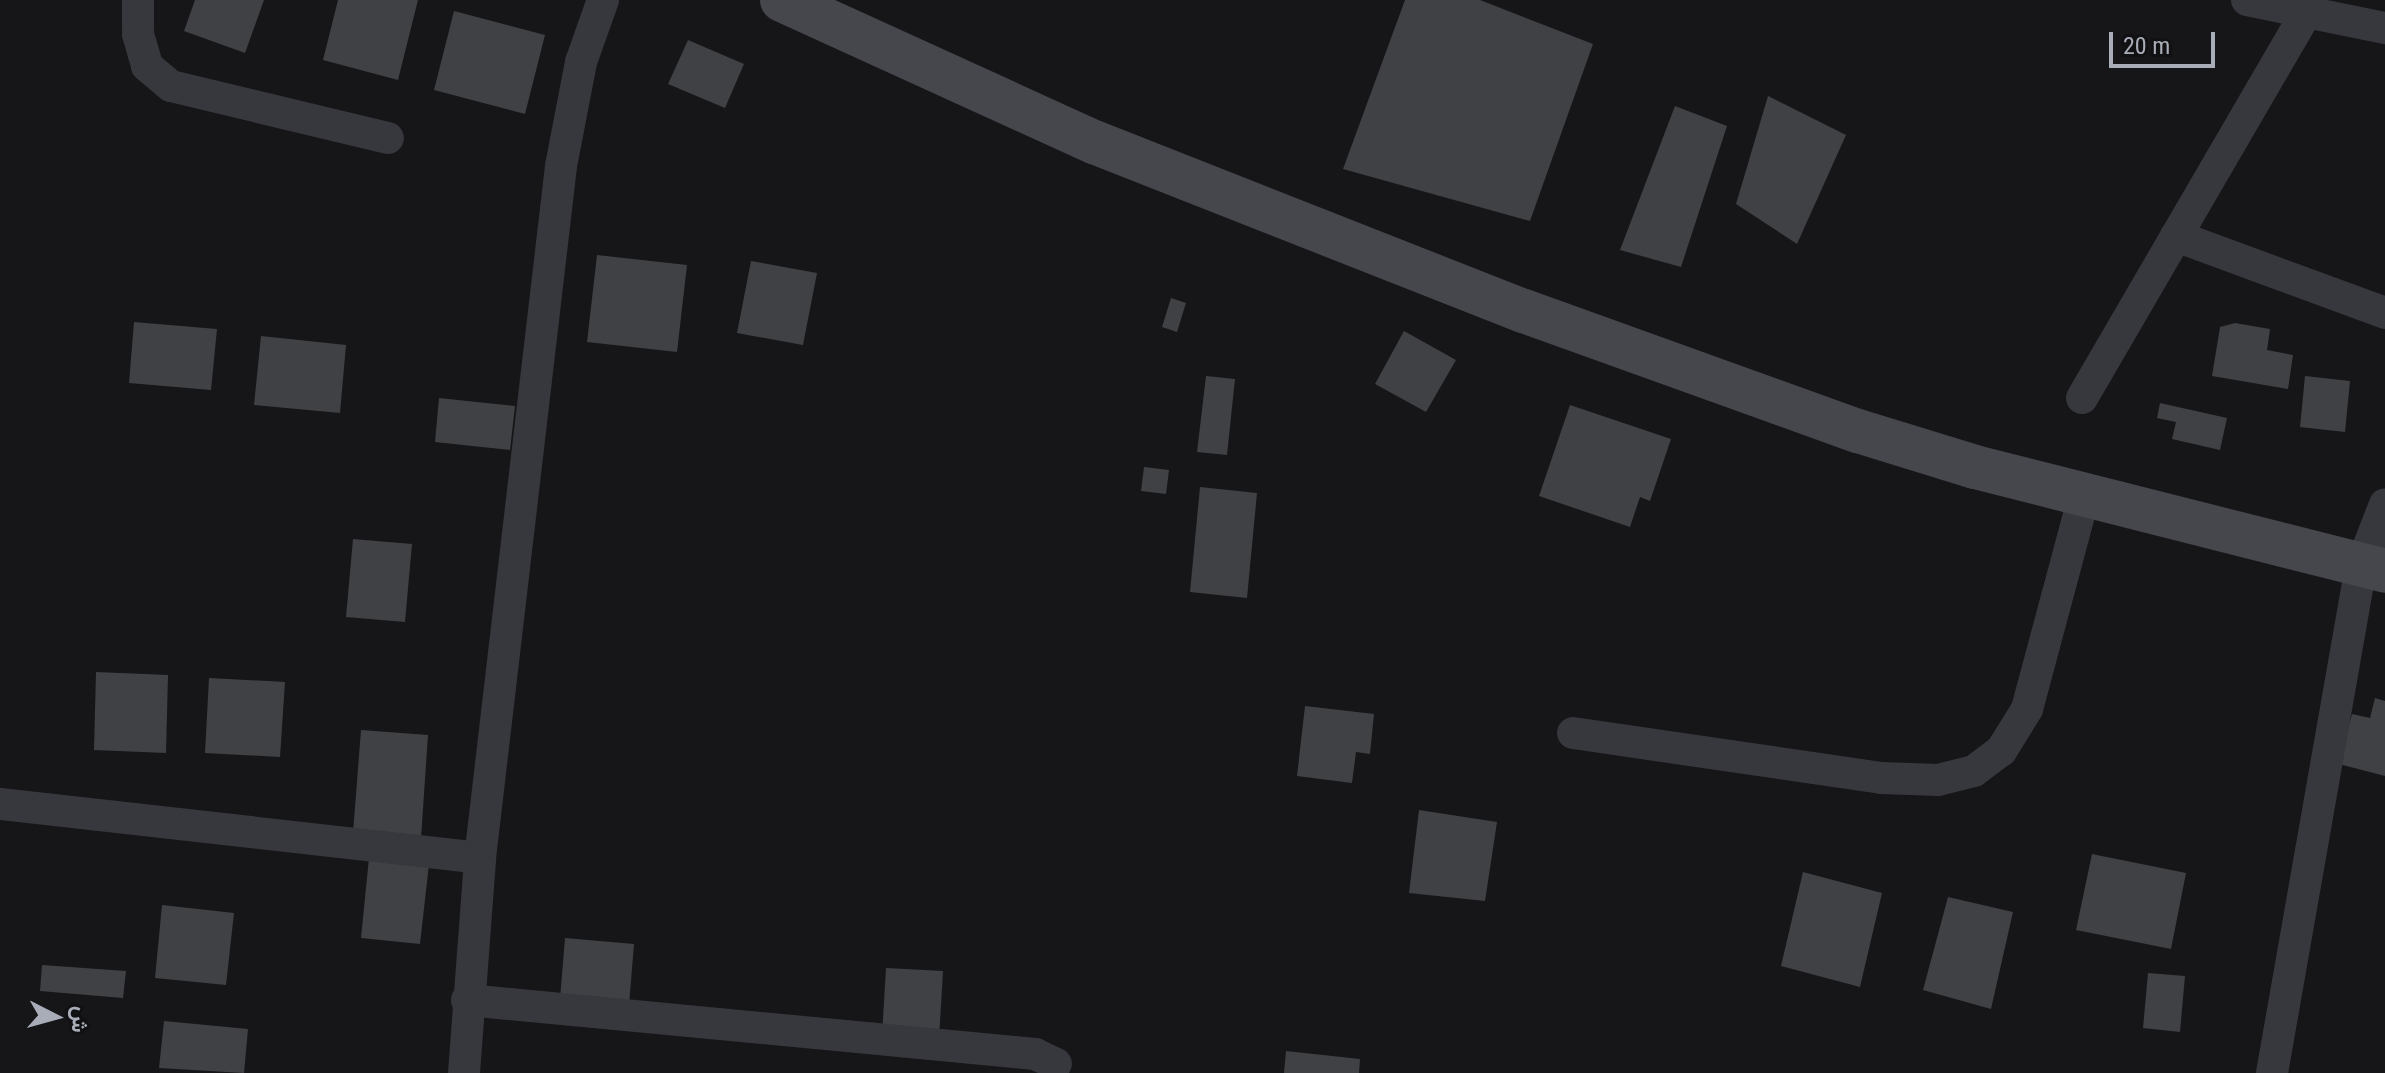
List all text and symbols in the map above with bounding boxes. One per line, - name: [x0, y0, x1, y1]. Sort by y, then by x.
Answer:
- scale bar: [2113, 16, 2219, 66]
- text: 20 m: [2123, 32, 2170, 60]
- north arrow: [16, 977, 96, 1057]
- text: ش: [67, 1005, 94, 1034]

